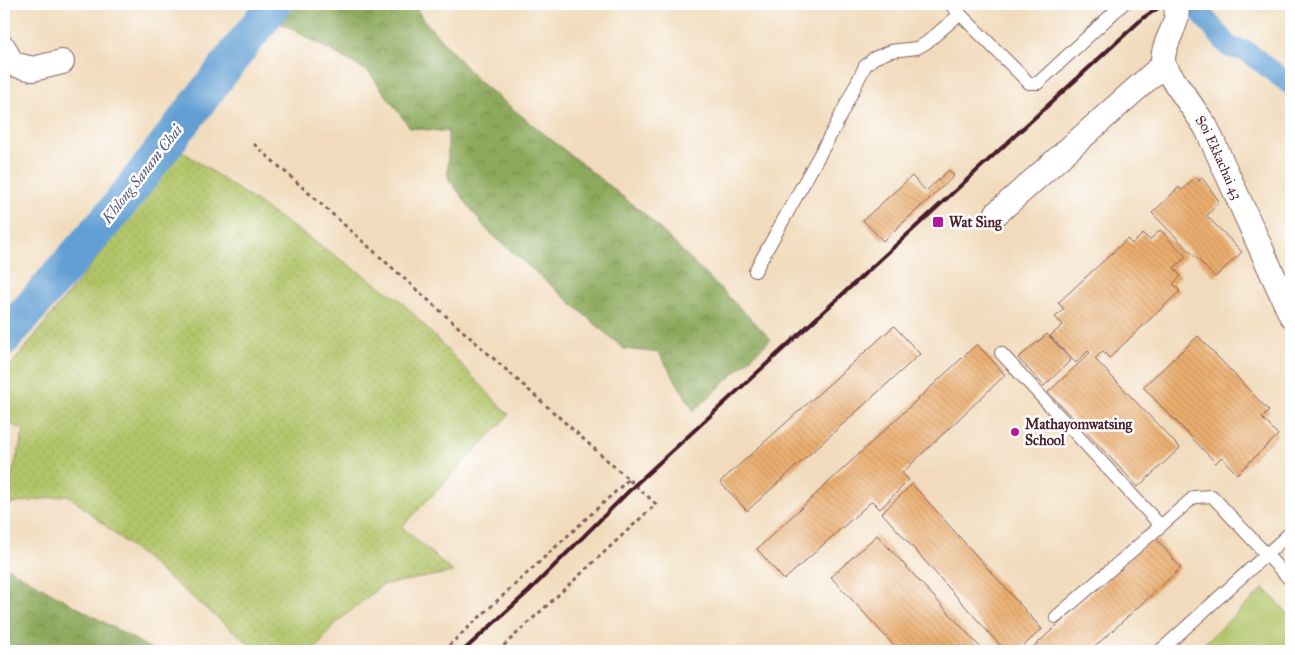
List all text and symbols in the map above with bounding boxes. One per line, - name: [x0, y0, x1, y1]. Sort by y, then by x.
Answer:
- street label: Soi Ekkachai 43: [1192, 112, 1246, 202]
- water label: Khlong Sanam Chai: [97, 121, 186, 228]
- place label: Wat Sing: [949, 214, 1002, 232]
- marker: Wat Sing: [931, 215, 945, 229]
- place label: Mathayomwatsing School: [1025, 416, 1133, 449]
- marker: Mathayomwatsing School: [1009, 426, 1021, 438]

